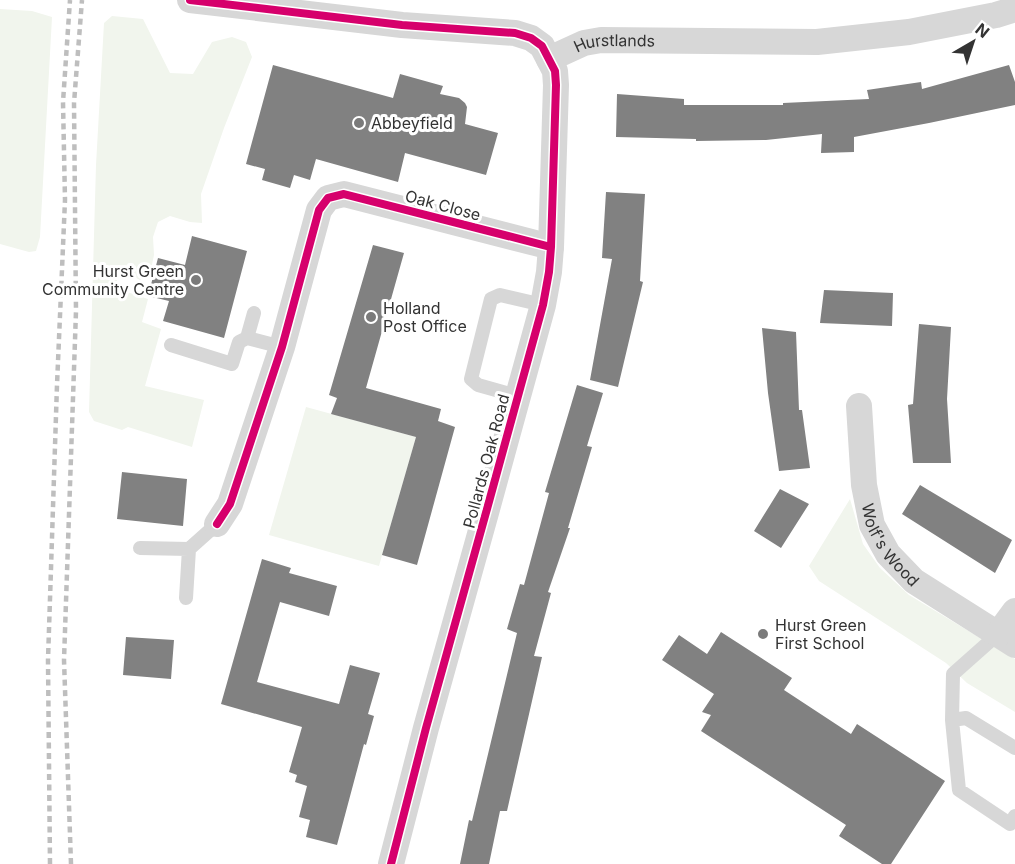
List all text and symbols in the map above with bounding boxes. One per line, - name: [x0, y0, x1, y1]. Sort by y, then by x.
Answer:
- north arrow: [943, 12, 1003, 72]
- text: N: [971, 19, 993, 42]
- street label: Hurstlands: [570, 30, 655, 56]
- place label: Abbeyfield: [371, 113, 453, 133]
- marker: Abbeyfield: [352, 116, 366, 130]
- street label: Oak Close: [403, 185, 483, 225]
- place label: Hurst Green Community Centre: [42, 261, 184, 299]
- marker: Hurst Green Community Centre: [189, 273, 203, 287]
- place label: Holland Post Office: [383, 298, 467, 336]
- marker: Holland Post Office: [364, 310, 378, 324]
- street label: Pollards Oak Road: [458, 392, 514, 530]
- street label: Wolf's Wood: [858, 501, 924, 590]
- place label: Hurst Green First School: [775, 615, 866, 653]
- marker: Hurst Green First School: [756, 627, 770, 641]

